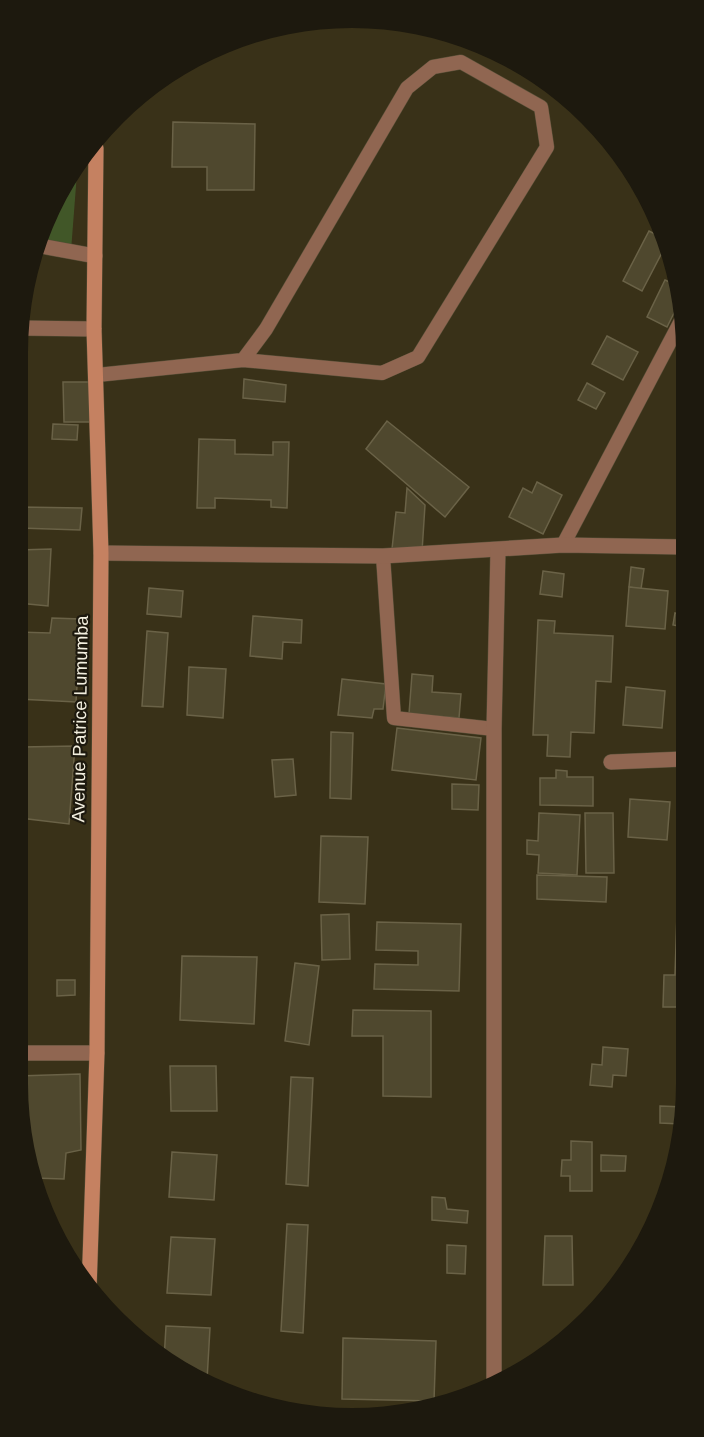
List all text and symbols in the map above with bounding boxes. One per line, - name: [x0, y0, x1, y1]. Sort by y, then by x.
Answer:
- street label: Avenue Patrice Lumumba: [68, 614, 92, 823]

